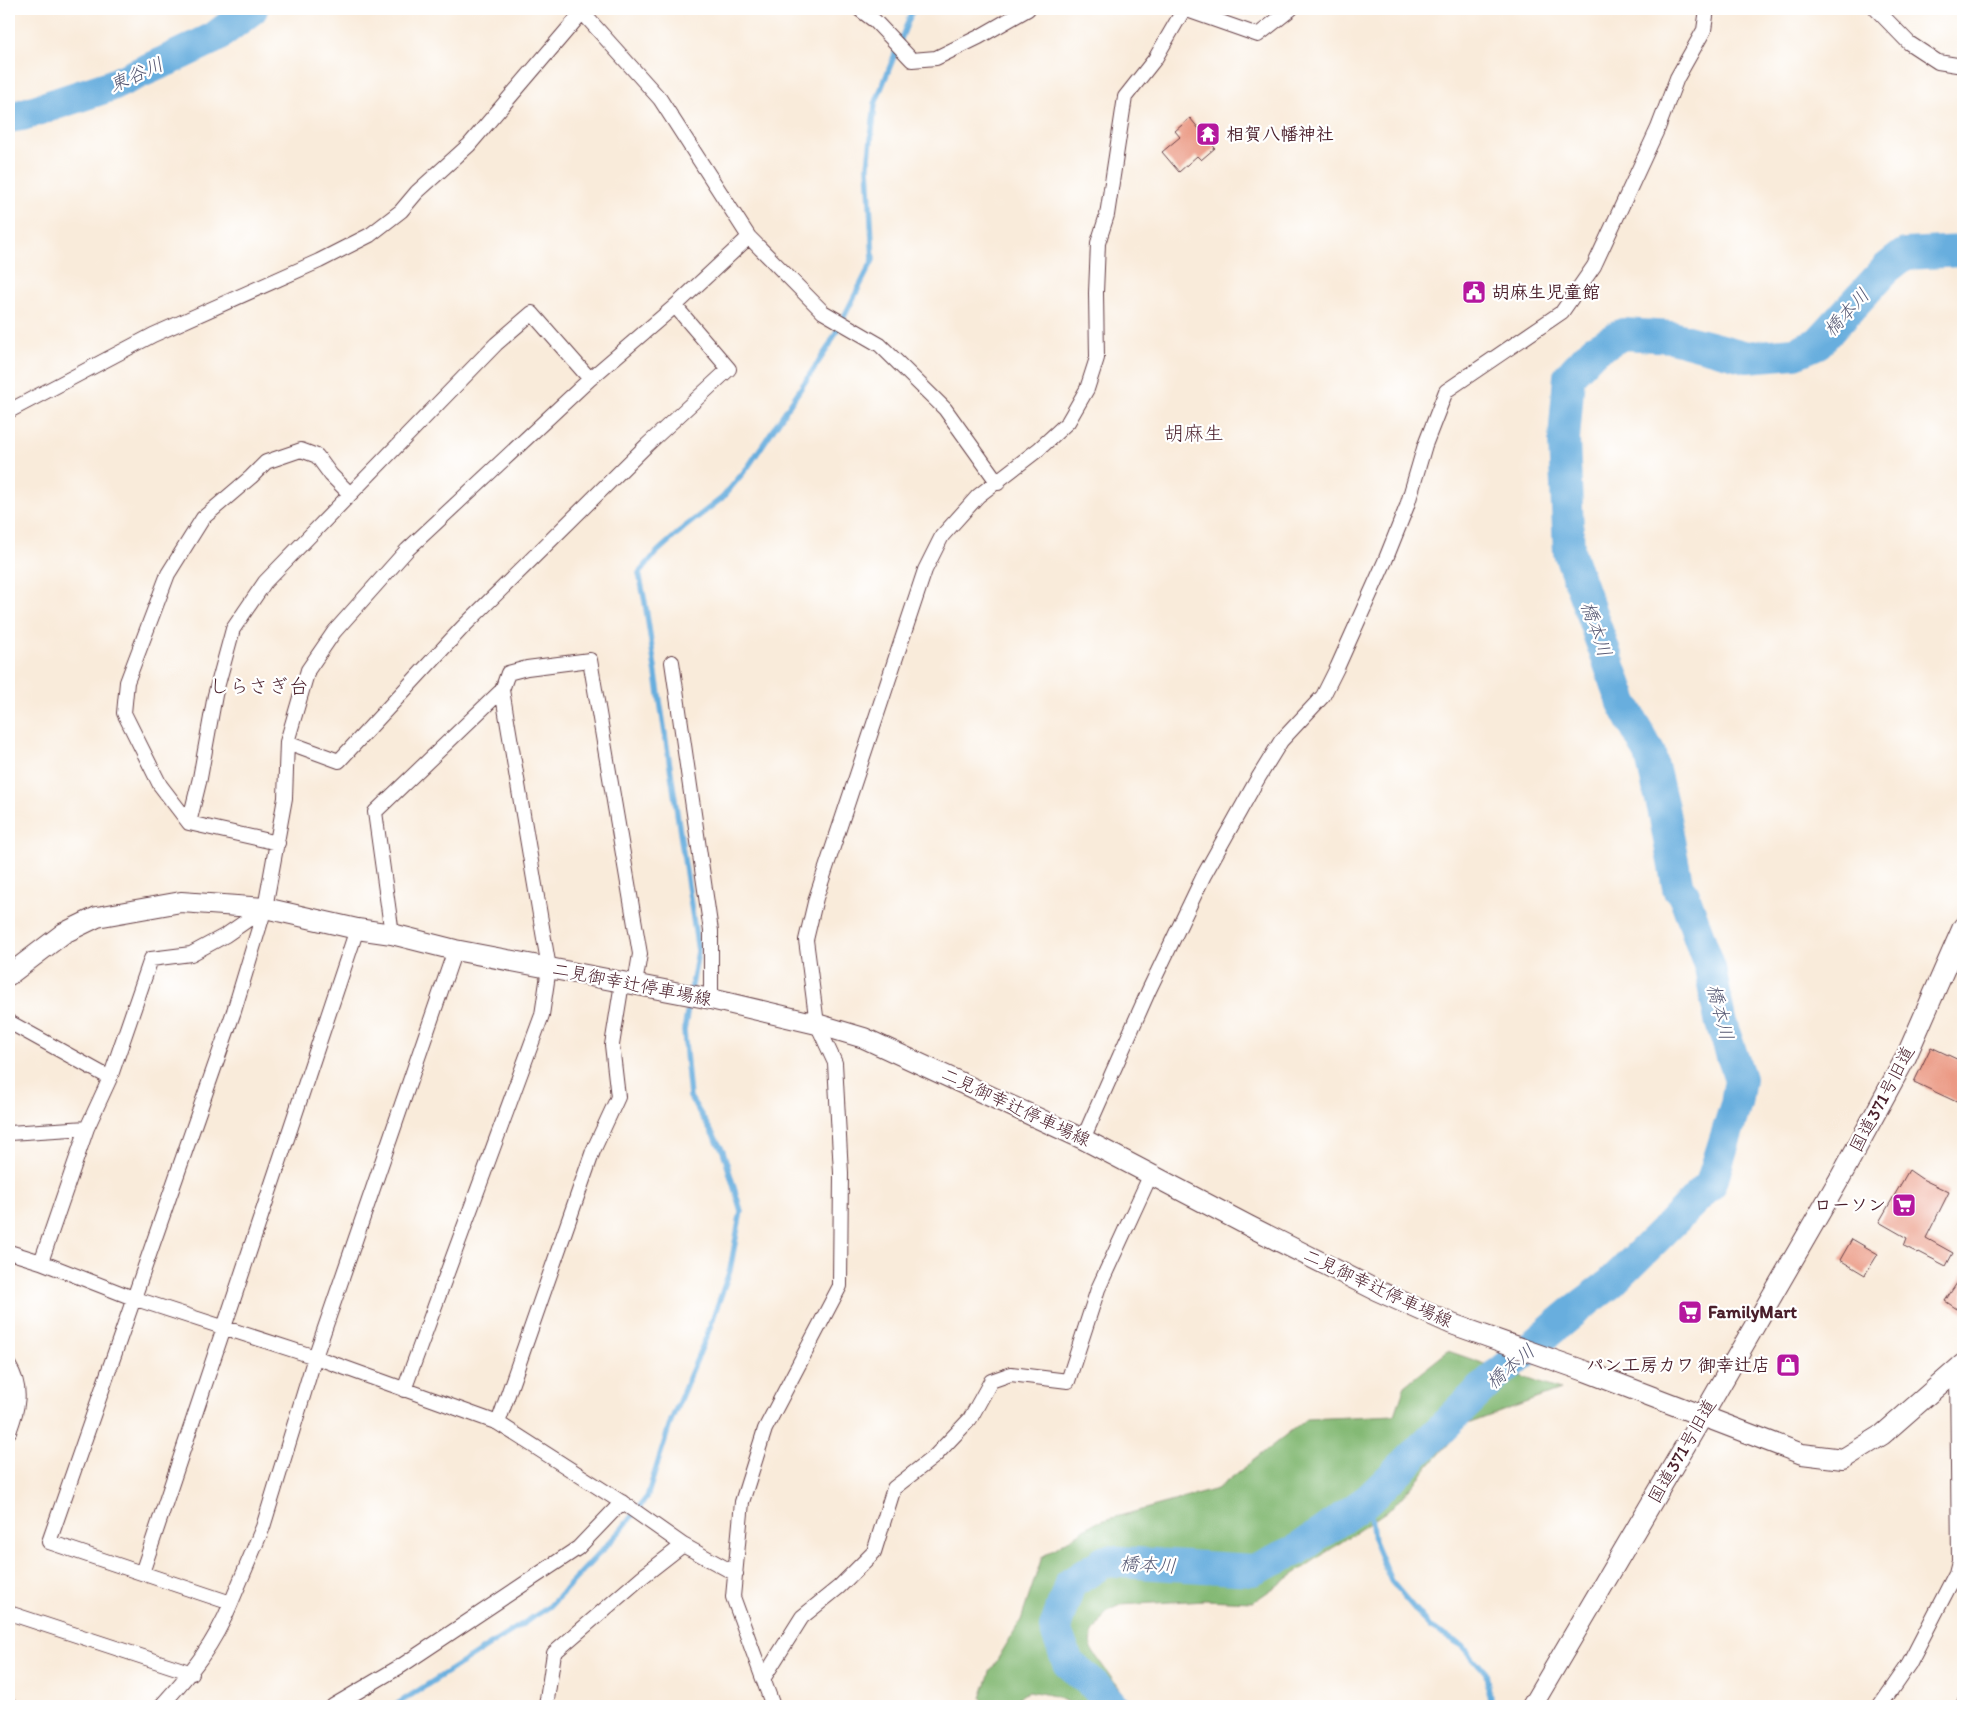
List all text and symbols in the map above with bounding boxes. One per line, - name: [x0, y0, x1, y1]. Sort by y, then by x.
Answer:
- water label: 東谷川: [105, 52, 167, 97]
- temple icon: 相賀八幡神社: [1195, 121, 1221, 147]
- place label: 相賀八幡神社: [1226, 123, 1334, 145]
- public building icon: 胡麻生児童館: [1461, 279, 1487, 305]
- place label: 胡麻生児童館: [1492, 281, 1600, 303]
- water label: 橋本川: [1819, 284, 1874, 341]
- district label: 胡麻生: [1164, 421, 1224, 445]
- water label: 橋本川: [1576, 598, 1617, 660]
- district label: しらさぎ台: [209, 674, 309, 698]
- street label: 二見御幸辻停車場線: [550, 958, 714, 1010]
- water label: 橋本川: [1702, 982, 1739, 1043]
- street label: 国道371号旧道: [1845, 1042, 1919, 1156]
- street label: 二見御幸辻停車場線: [938, 1063, 1094, 1151]
- supermarket icon: ローソン: [1891, 1192, 1917, 1218]
- place label: ローソン: [1814, 1194, 1886, 1216]
- street label: 二見御幸辻停車場線: [1300, 1244, 1456, 1332]
- supermarket icon: FamilyMart: [1677, 1299, 1703, 1325]
- place label: FamilyMart: [1708, 1301, 1797, 1323]
- water label: 橋本川: [1481, 1339, 1540, 1394]
- shop icon: パン工房カワ 御幸辻店: [1775, 1352, 1801, 1378]
- place label: パン工房カワ 御幸辻店: [1586, 1354, 1770, 1376]
- street label: 国道371号旧道: [1643, 1395, 1721, 1507]
- water label: 橋本川: [1119, 1552, 1177, 1577]

